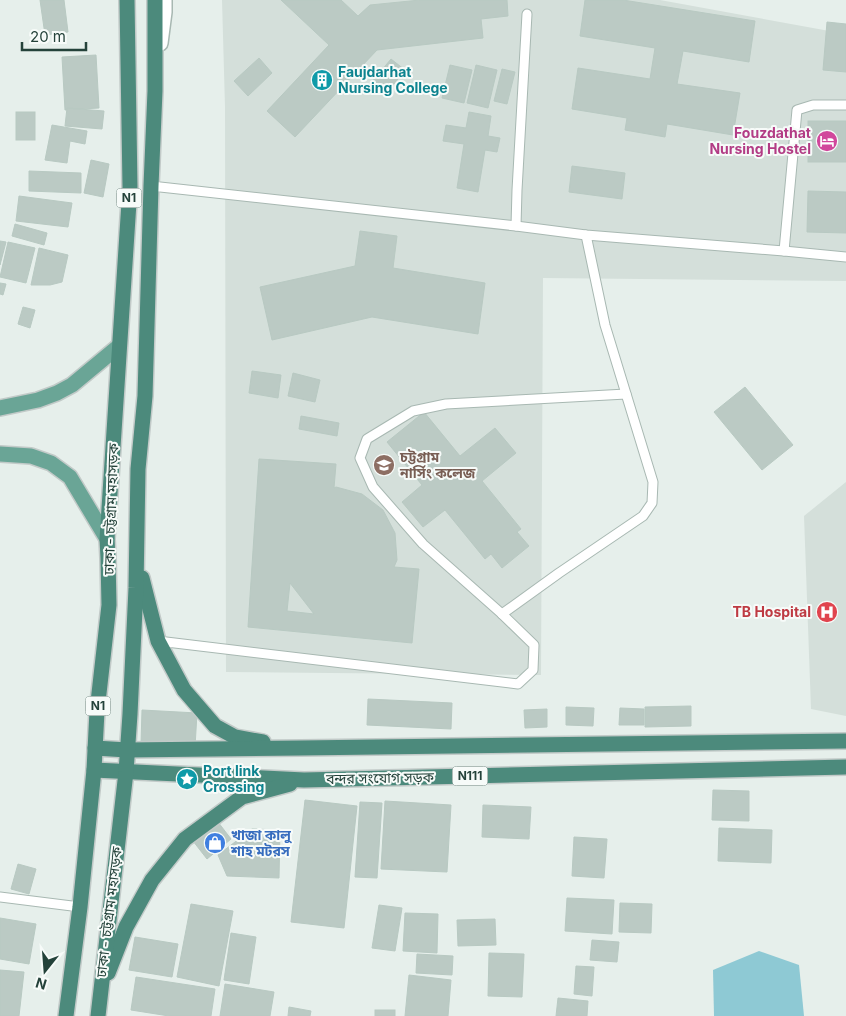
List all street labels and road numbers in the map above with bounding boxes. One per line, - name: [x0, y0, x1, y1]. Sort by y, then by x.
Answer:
- road number: N1: [116, 188, 142, 208]
- street label: ঢাকা - চট্টগ্রাম মহাসড়ক: [100, 442, 121, 576]
- road number: N1: [86, 696, 110, 716]
- road number: N111: [452, 766, 488, 786]
- street label: বন্দর সংযোগ সড়ক: [325, 768, 435, 787]
- street label: ঢাকা - চট্টগ্রাম মহাসড়ক: [92, 845, 125, 979]

